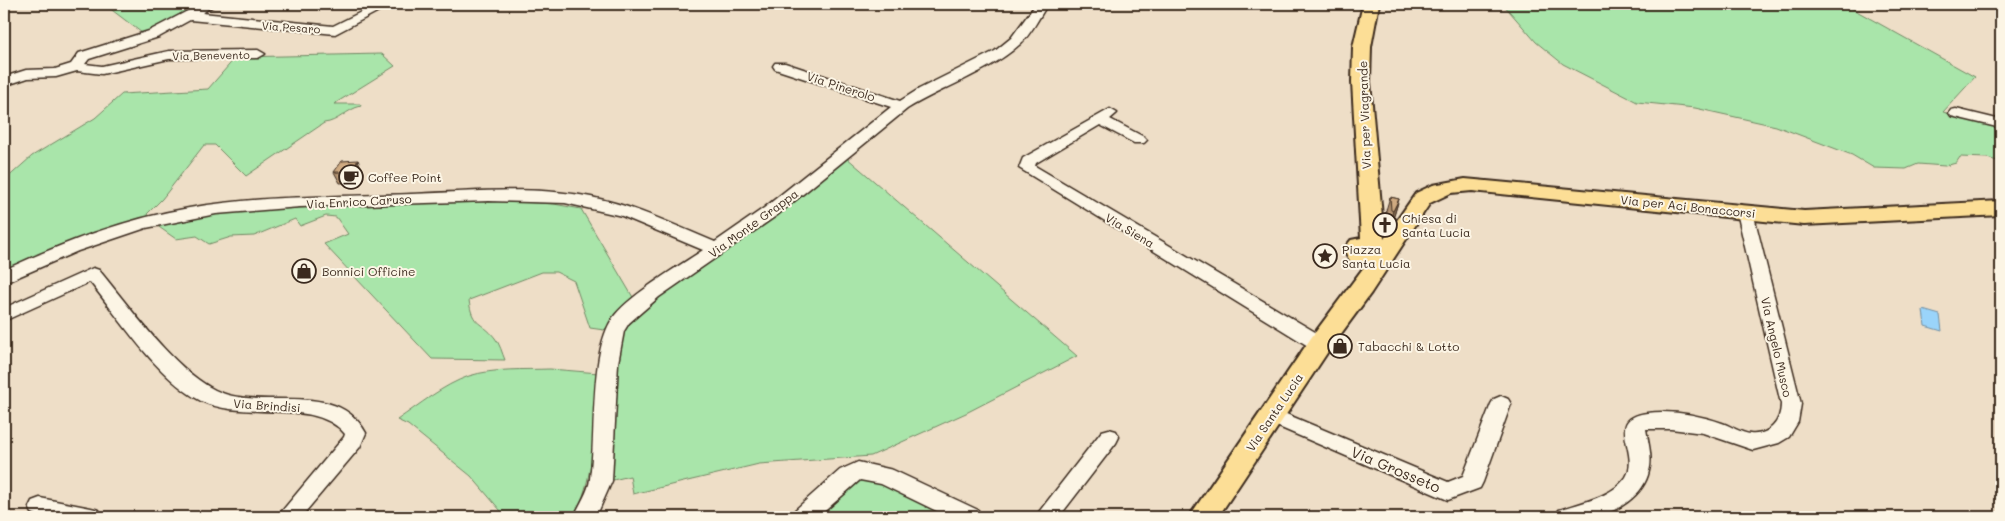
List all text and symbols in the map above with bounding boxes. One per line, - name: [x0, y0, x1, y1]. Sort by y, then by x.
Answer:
- street label: Via Pesaro: [261, 17, 321, 37]
- street label: Via Benevento: [172, 47, 250, 63]
- street label: Via per Viagrande: [1354, 61, 1374, 169]
- street label: Via Pinerolo: [805, 67, 877, 105]
- cafe icon: Coffee Point: [338, 164, 364, 190]
- place label: Coffee Point: [368, 169, 442, 185]
- street label: Via Monte Grappa: [705, 185, 801, 261]
- street label: Via Enrico Caruso: [306, 190, 412, 212]
- street label: Via per Aci Bonaccorsi: [1620, 191, 1756, 221]
- street label: Via Siena: [1102, 209, 1158, 251]
- place label: Chiesa di Santa Lucia: [1402, 210, 1471, 240]
- church icon: Chiesa di Santa Lucia: [1372, 212, 1398, 238]
- place label: Piazza Santa Lucia: [1342, 241, 1411, 271]
- place icon: Piazza Santa Lucia: [1312, 243, 1338, 269]
- shop icon: Bonnici Officine: [291, 258, 317, 284]
- place label: Bonnici Officine: [322, 263, 415, 279]
- street label: Via Angelo Musco: [1758, 295, 1796, 399]
- shop icon: Tabacchi & Lotto: [1327, 333, 1353, 359]
- place label: Tabacchi & Lotto: [1358, 338, 1459, 354]
- street label: Via Santa Lucia: [1242, 370, 1306, 454]
- street label: Via Brindisi: [233, 395, 301, 415]
- street label: Via Grosseto: [1348, 441, 1444, 497]

